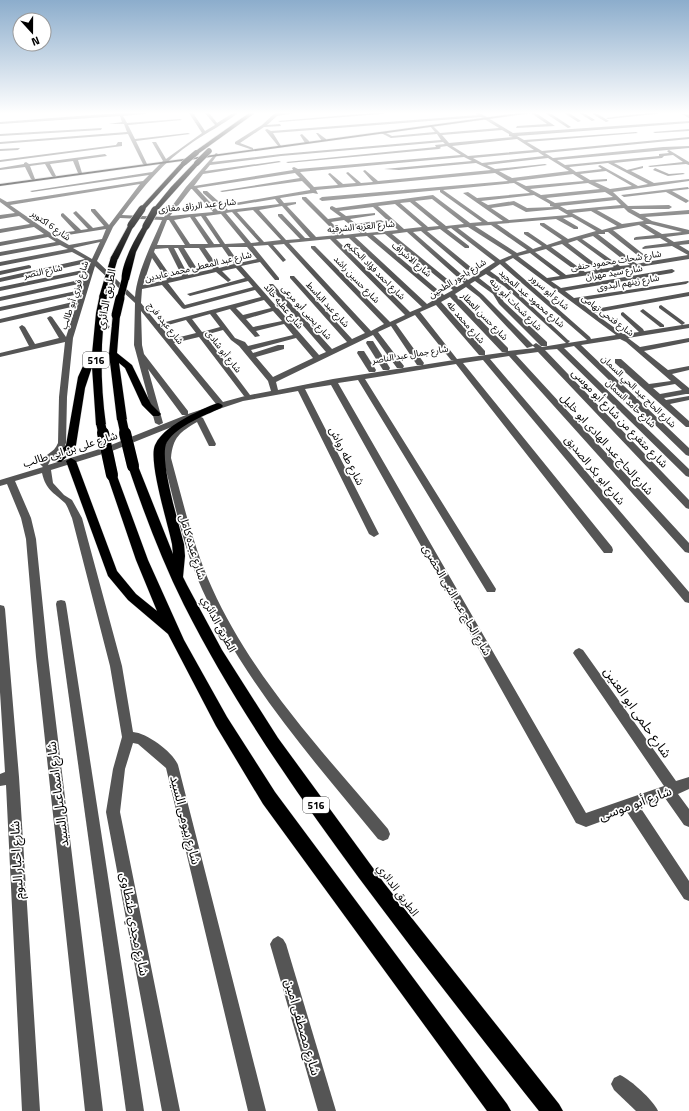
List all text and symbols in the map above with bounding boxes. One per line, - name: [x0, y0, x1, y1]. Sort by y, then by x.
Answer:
- north arrow: [12, 12, 52, 52]
- text: N: [29, 33, 42, 50]
- street label: شارع عبد الرزاق مغازى: [157, 194, 237, 217]
- street label: شارع 6 اكتوبر: [27, 206, 74, 244]
- street label: شارع العزبه الشرقيه: [327, 217, 396, 236]
- street label: شارع احمد فؤاد الحكيم: [343, 238, 408, 303]
- street label: شارع الاشراف: [389, 238, 435, 280]
- street label: شارع شحات محمود حنفى: [570, 246, 662, 275]
- street label: شارع عبد المعطى محمد عابدين: [143, 247, 253, 286]
- street label: شارع حسين راشد: [330, 252, 383, 306]
- street label: شارع باجور الطحين: [426, 255, 489, 302]
- street label: شارع فوزي أبو طالب: [57, 259, 92, 331]
- street label: شارع النصر: [21, 261, 64, 283]
- street label: شارع سيد مهران: [585, 261, 644, 284]
- street label: شارع محمود عبد المجيد: [496, 266, 568, 331]
- street label: الطريق الدائري: [92, 267, 121, 331]
- street label: شارع أبو سرور: [526, 271, 572, 313]
- street label: شارع زينهم البدوى: [596, 271, 660, 294]
- street label: شارع شحات أبو زينه: [486, 275, 545, 334]
- street label: شارع عبد الباسط: [303, 278, 353, 331]
- street label: شارع عطيه خالد: [261, 281, 307, 332]
- street label: شارع يحيى أبو مرعى: [278, 282, 335, 343]
- street label: شارع حسن العطار: [457, 288, 511, 344]
- street label: شارع فتحى تهامى: [579, 291, 637, 340]
- street label: شارع محمد طه: [443, 298, 488, 347]
- street label: شارع عبده فرج: [144, 299, 187, 347]
- street label: شارع أبو شادى: [202, 327, 245, 376]
- street label: شارع جمال عبد الناصر: [370, 342, 449, 368]
- road number: 516: [83, 352, 109, 368]
- street label: شارع الحاج عبد الحي السمان: [598, 352, 679, 431]
- street label: شارع متفرع من شارع أبو موسى: [568, 365, 672, 471]
- street label: شارع حامد السمان: [602, 376, 659, 431]
- street label: شارع الحاج عبد الهادى ابو خليل: [557, 390, 657, 499]
- street label: شارع طه رواش: [325, 424, 369, 488]
- street label: شارع على بن ابى طالب: [21, 427, 120, 471]
- street label: شارع ابو بكر الصديق: [561, 432, 629, 508]
- street label: شارع عبده كامل: [175, 512, 211, 582]
- street label: شارع الحاج عبد النبى الحضرى: [419, 542, 496, 659]
- street label: الطريق الدائري: [196, 593, 241, 656]
- street label: شارع حلمى ابو العنين: [598, 662, 677, 762]
- street label: شارع اسماعيل السيد: [41, 740, 74, 848]
- street label: شارع بيومى السيد: [164, 773, 207, 867]
- street label: شارع أبو موسى: [596, 781, 675, 826]
- road number: 516: [303, 797, 329, 813]
- street label: شارع اخبار اليوم: [4, 820, 29, 900]
- street label: الطريق الدائري: [372, 861, 423, 920]
- street label: شارع مجدي طنطاوى: [114, 871, 155, 978]
- street label: شارع مصطفى امين: [279, 976, 326, 1078]

